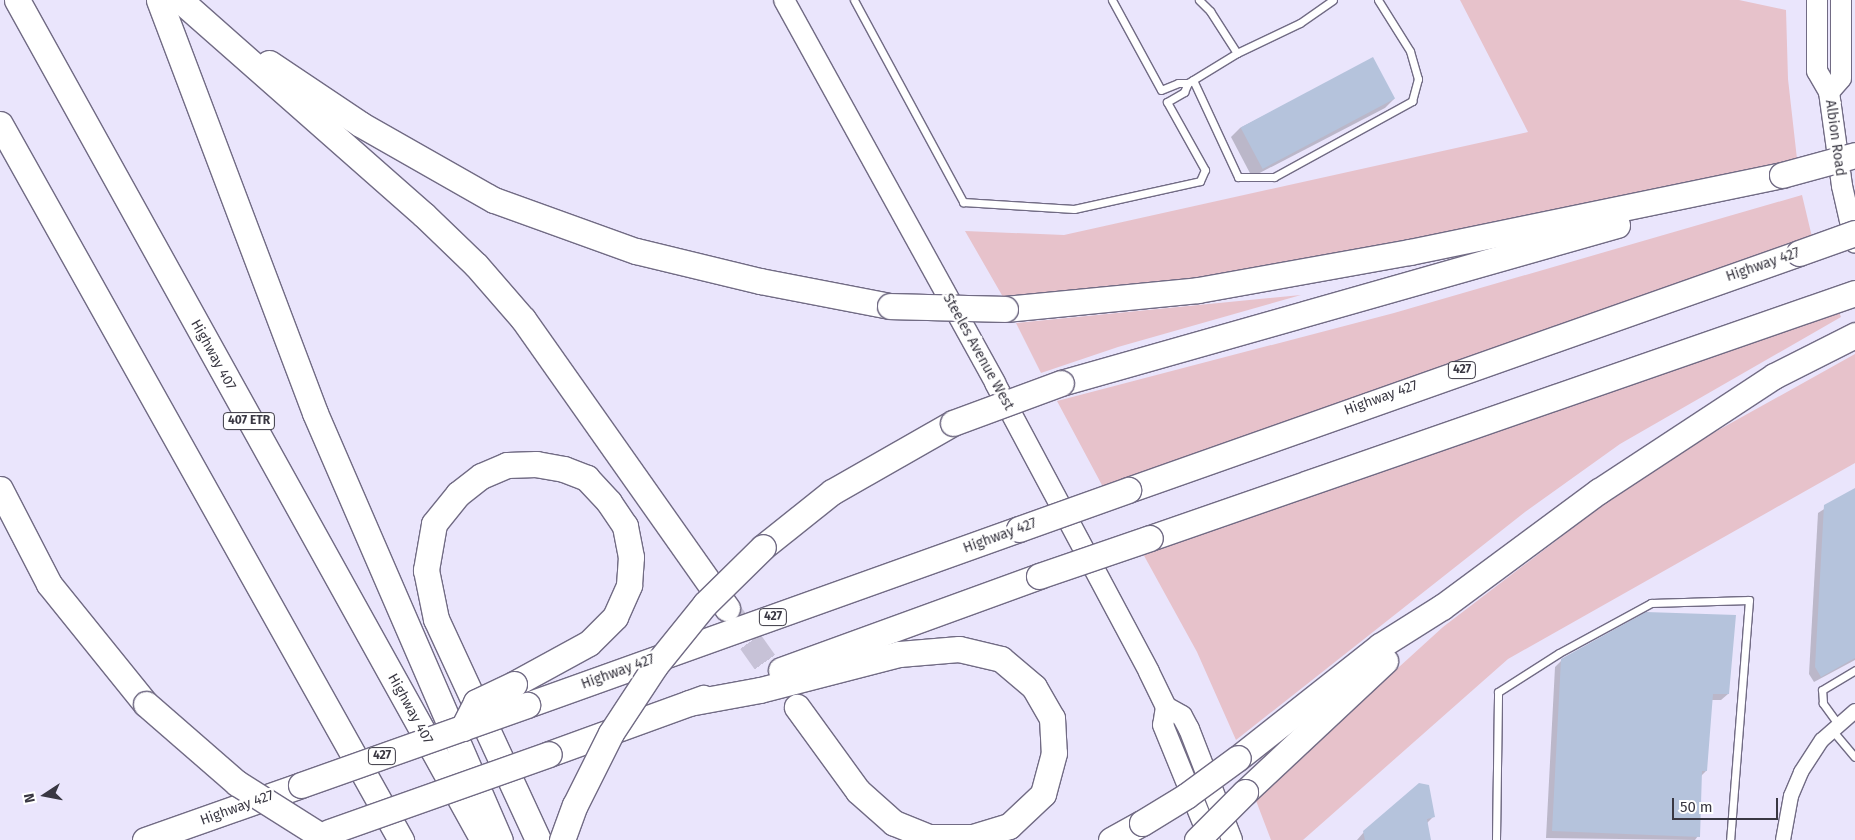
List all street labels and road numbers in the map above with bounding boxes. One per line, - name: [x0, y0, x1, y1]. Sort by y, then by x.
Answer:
- street label: Albion Road: [1821, 99, 1849, 177]
- street label: Highway 427: [1724, 245, 1802, 285]
- street label: Steeles Avenue West: [939, 291, 1017, 413]
- street label: Highway 407: [187, 317, 239, 393]
- road number: 427: [1447, 360, 1477, 380]
- street label: Highway 427: [1342, 377, 1420, 419]
- road number: 407 ETR: [223, 412, 275, 431]
- street label: Highway 427: [961, 515, 1039, 557]
- road number: 427: [758, 608, 788, 626]
- street label: Highway 427: [579, 651, 657, 693]
- street label: Highway 407: [384, 671, 436, 747]
- road number: 427: [367, 746, 397, 766]
- street label: Highway 427: [198, 787, 276, 829]

